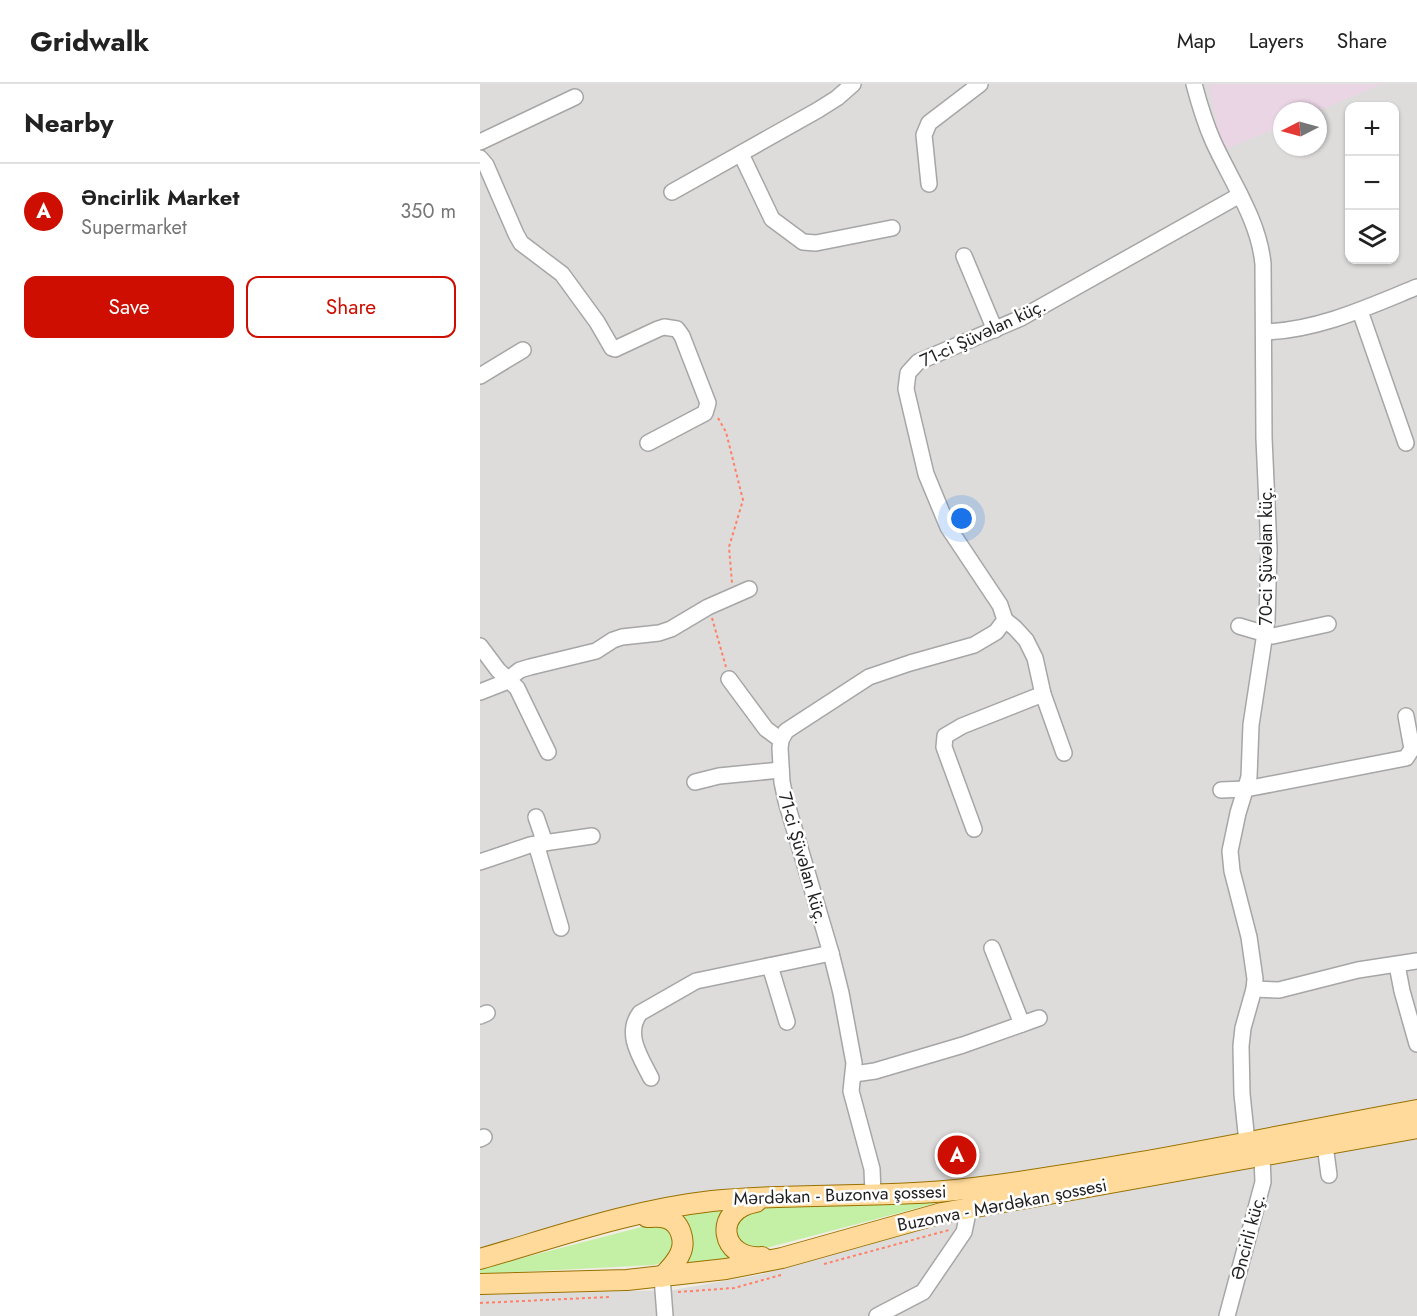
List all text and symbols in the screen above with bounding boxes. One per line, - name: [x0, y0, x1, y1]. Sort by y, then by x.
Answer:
- text: Gridwalk: [30, 21, 149, 62]
- text: Map: [1177, 26, 1216, 56]
- text: Layers: [1249, 26, 1304, 56]
- text: Share: [1337, 26, 1387, 56]
- north arrow: [1273, 102, 1327, 156]
- map controls: [1345, 102, 1399, 264]
- button: +: [1345, 102, 1399, 156]
- text: Nearby: [24, 104, 113, 142]
- button: −: [1345, 156, 1399, 210]
- text: Əncirlik Market: [81, 181, 239, 213]
- text: A: [36, 197, 51, 226]
- text: 350 m: [400, 197, 456, 226]
- button: layers: [1345, 210, 1399, 264]
- text: Supermarket: [81, 213, 187, 242]
- button: Save: [24, 276, 234, 338]
- button: Share: [246, 276, 456, 338]
- street label: 71-ci Şüvəlan küç.: [916, 292, 1050, 374]
- street label: 70-ci Şüvəlan küç.: [1253, 487, 1279, 625]
- your location: [947, 504, 976, 533]
- street label: 71-ci Şüvəlan küç.: [772, 789, 834, 927]
- pin: A: [938, 1132, 976, 1178]
- street label: Buzonva - Mərdəkan şossesi: [895, 1172, 1109, 1238]
- street label: Mərdəkan - Buzonva şossesi: [733, 1178, 947, 1212]
- street label: Əncirli küç.: [1224, 1191, 1272, 1283]

